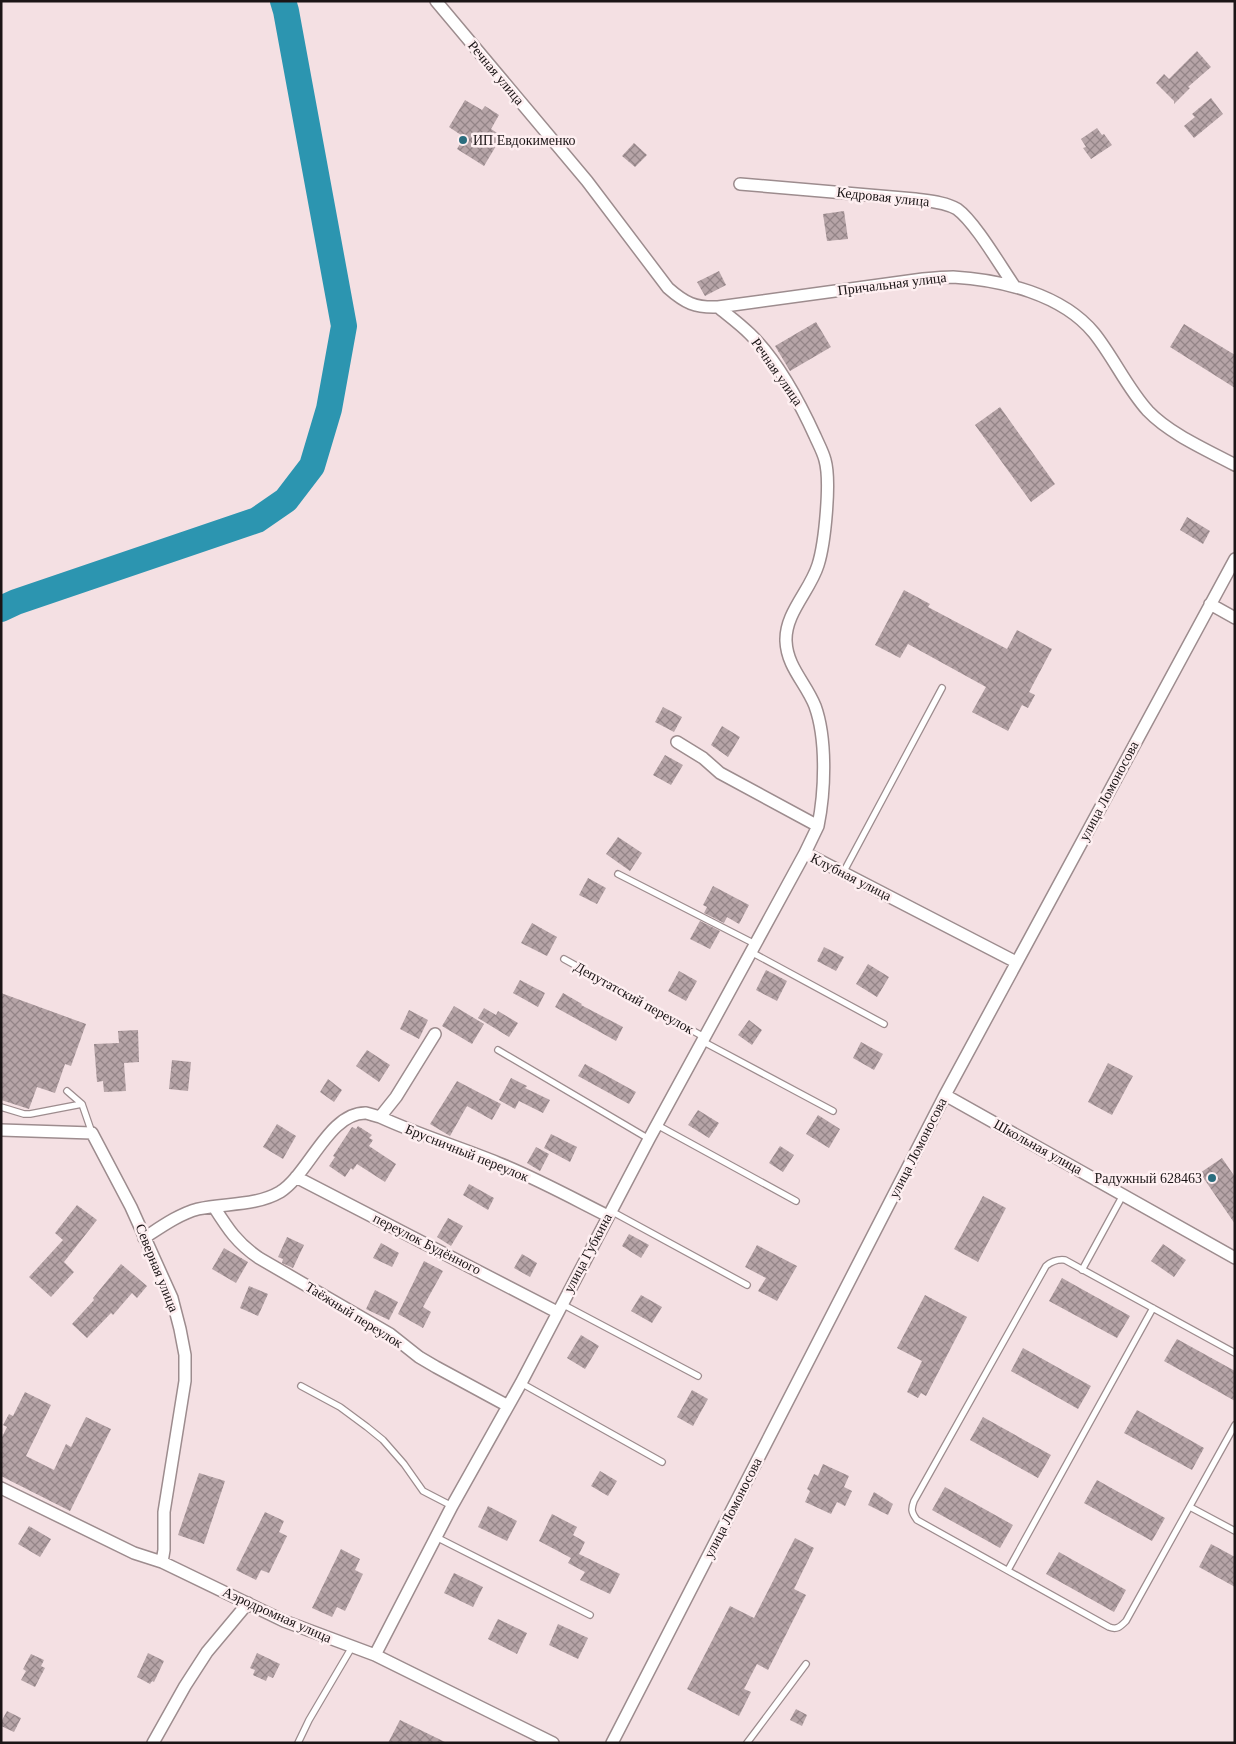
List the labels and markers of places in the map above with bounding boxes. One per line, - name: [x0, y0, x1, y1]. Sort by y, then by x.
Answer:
- place label: ИП Евдокименко: [473, 133, 576, 148]
- marker: ИП Евдокименко: [457, 134, 469, 146]
- place label: Радужный 628463: [1094, 1171, 1202, 1186]
- marker: Радужный 628463: [1206, 1172, 1218, 1184]

